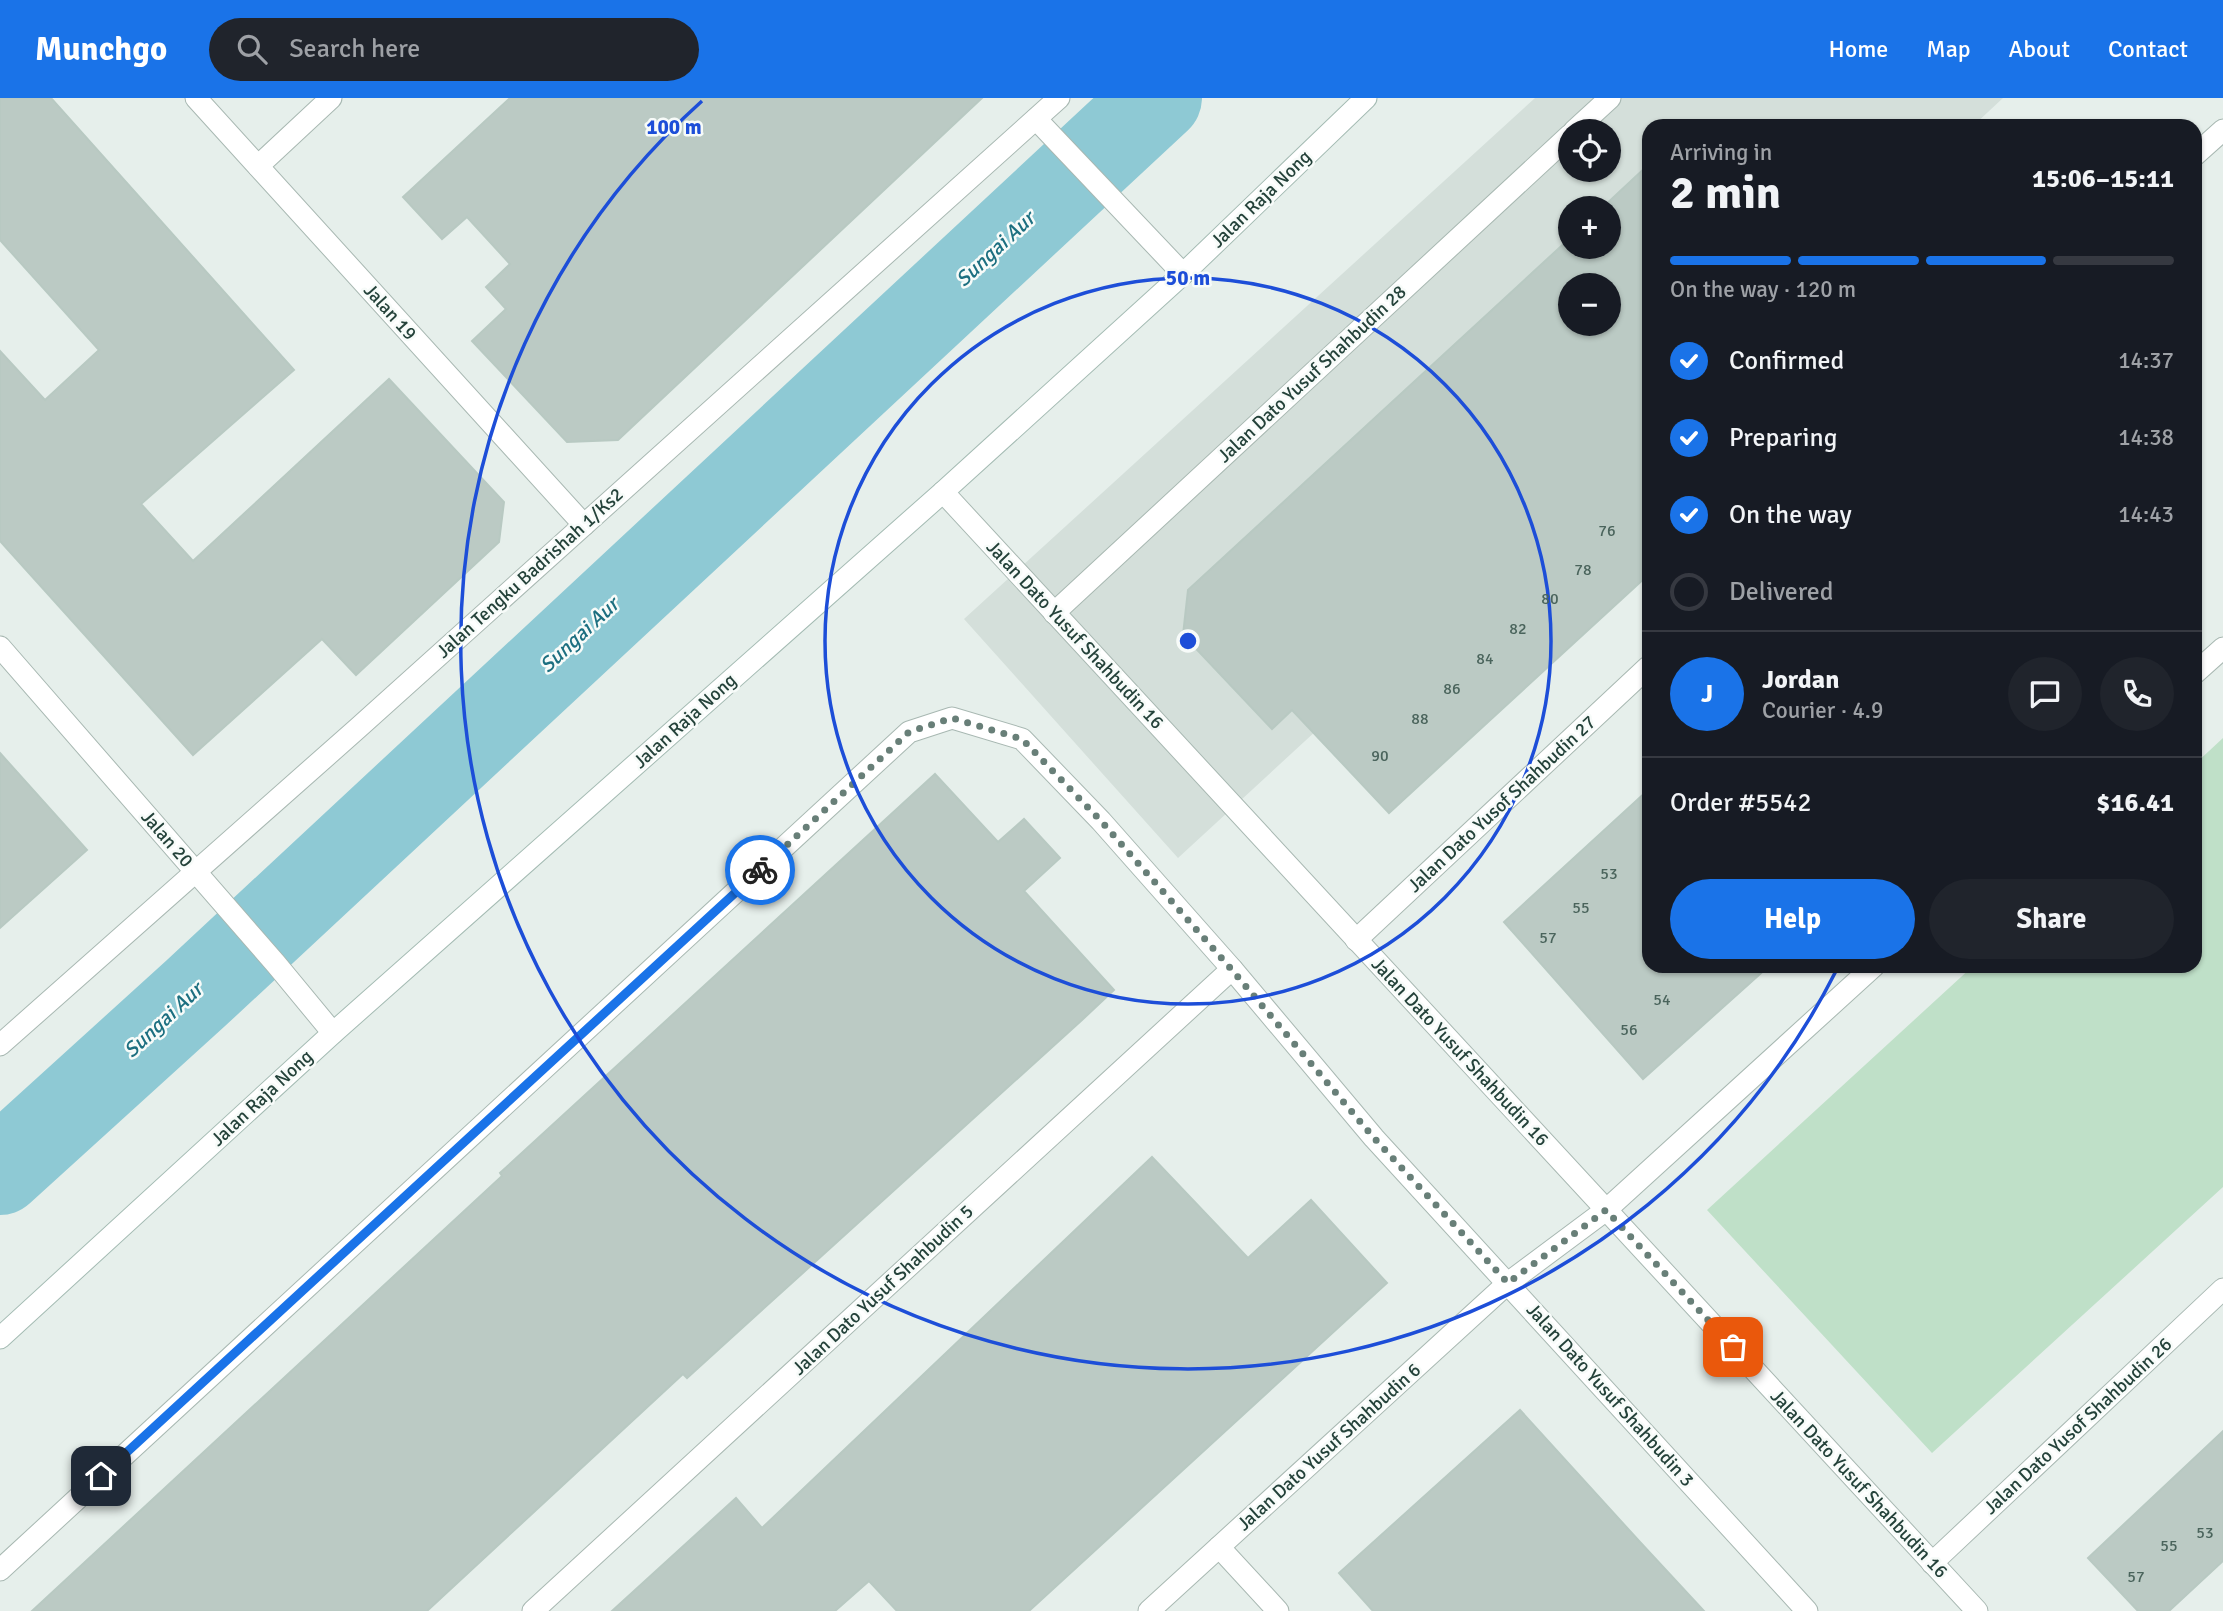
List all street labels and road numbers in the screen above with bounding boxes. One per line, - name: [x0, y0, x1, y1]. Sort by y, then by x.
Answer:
- street label: Jalan Raja Nong: [1206, 145, 1316, 253]
- street label: Jalan 19: [358, 279, 422, 345]
- street label: Jalan Dato Yusuf Shahbudin 28: [1213, 280, 1411, 468]
- street label: Jalan Tengku Badrishah 1/Ks2: [431, 483, 629, 663]
- street label: Jalan Dato Yusuf Shahbudin 16: [981, 536, 1169, 734]
- street label: Jalan Raja Nong: [628, 668, 742, 774]
- street label: Jalan Dato Yusof Shahbudin 27: [1403, 710, 1601, 898]
- street label: Jalan 20: [136, 805, 198, 873]
- street label: Jalan Dato Yusuf Shahbudin 16: [1366, 953, 1554, 1151]
- street label: Jalan Raja Nong: [206, 1045, 318, 1151]
- street label: Jalan Dato Yusuf Shahbudin 5: [787, 1200, 979, 1380]
- street label: Jalan Dato Yusuf Shahbudin 3: [1521, 1298, 1699, 1492]
- street label: Jalan Dato Yusof Shahbudin 26: [1979, 1332, 2177, 1520]
- street label: Jalan Dato Yusuf Shahbudin 6: [1232, 1358, 1426, 1536]
- street label: Jalan Dato Yusuf Shahbudin 16: [1765, 1385, 1953, 1583]

